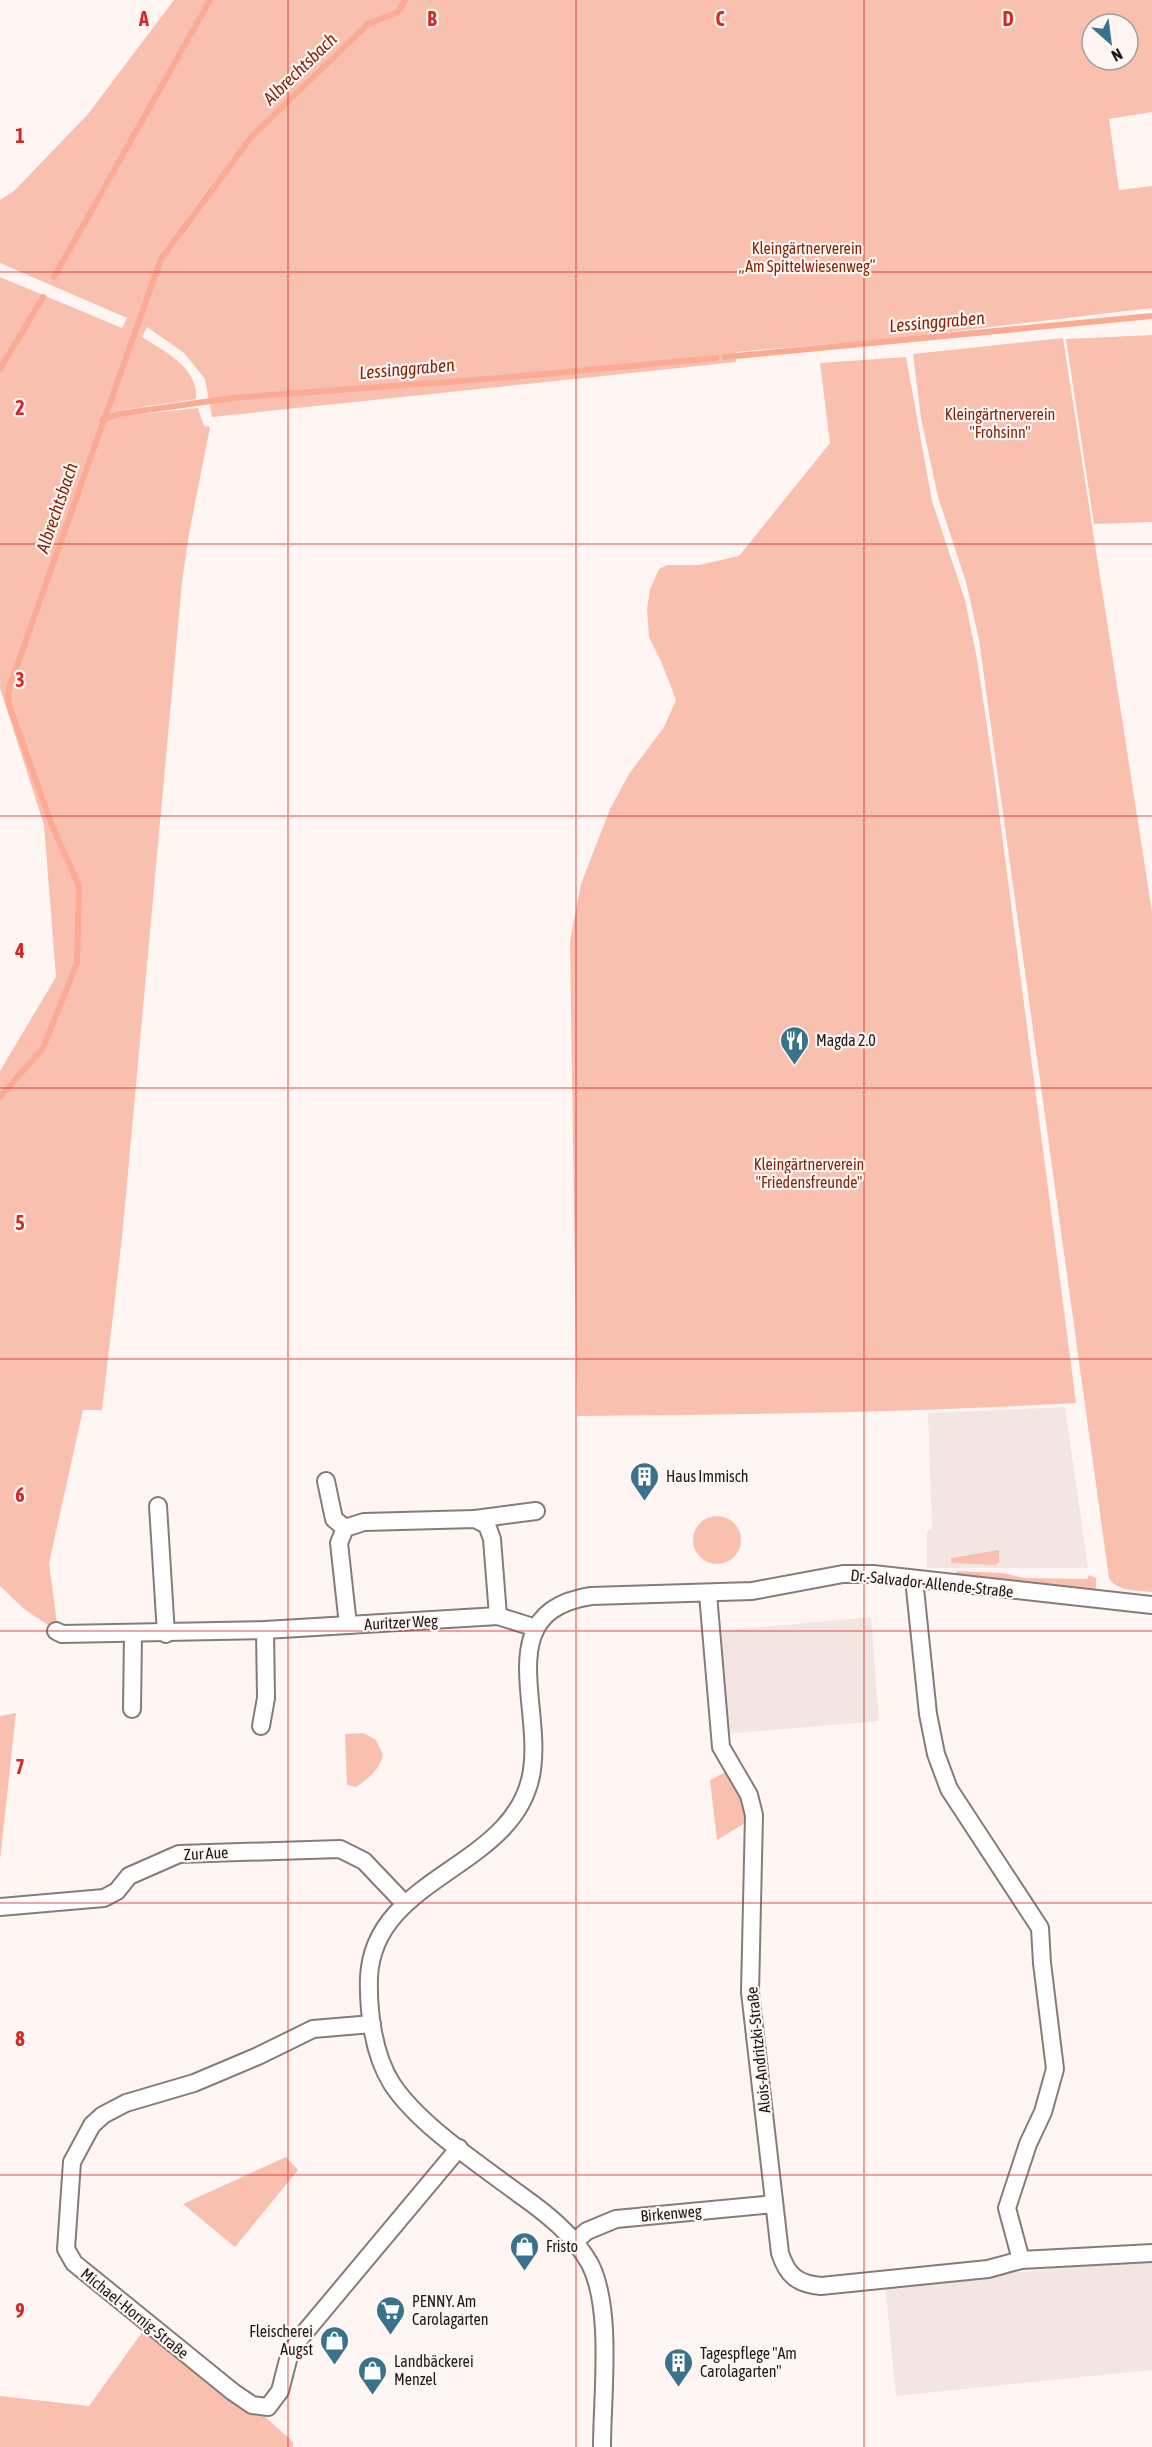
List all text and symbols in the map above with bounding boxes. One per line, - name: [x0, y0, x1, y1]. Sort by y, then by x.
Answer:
- text: A: [138, 7, 149, 30]
- text: B: [427, 7, 437, 30]
- text: C: [716, 7, 725, 30]
- text: D: [1002, 7, 1014, 30]
- north arrow: [1080, 12, 1140, 72]
- water label: Albrechtsbach: [258, 28, 341, 110]
- text: N: [1109, 45, 1125, 65]
- text: 1: [15, 124, 25, 147]
- park label: Kleingärtnerverein „Am Spittelwiesenweg“: [739, 239, 876, 276]
- water label: Lessinggraben: [888, 307, 986, 336]
- water label: Lessinggraben: [358, 354, 456, 383]
- text: 2: [15, 396, 25, 419]
- park label: Kleingärtnerverein "Frohsinn": [945, 405, 1055, 441]
- water label: Albrechtsbach: [31, 460, 82, 557]
- text: 3: [15, 668, 25, 691]
- text: 4: [14, 939, 25, 962]
- restaurant icon: Magda 2.0: [779, 1024, 811, 1066]
- place label: Magda 2.0: [816, 1031, 876, 1050]
- park label: Kleingärtnerverein "Friedensfreunde": [754, 1155, 864, 1191]
- text: 5: [15, 1211, 25, 1234]
- building icon: Haus Immisch: [629, 1460, 661, 1502]
- place label: Haus Immisch: [666, 1467, 748, 1485]
- text: 6: [15, 1483, 25, 1506]
- street label: Dr.-Salvador-Allende-Straße: [850, 1565, 1014, 1601]
- street label: Auritzer Weg: [364, 1611, 438, 1634]
- text: 7: [15, 1755, 25, 1778]
- street label: Zur Aue: [183, 1843, 229, 1863]
- street label: Alois-Andritzki-Straße: [742, 1986, 774, 2114]
- text: 8: [15, 2027, 25, 2050]
- street label: Birkenweg: [640, 2201, 703, 2226]
- shop icon: Fristo: [509, 2230, 541, 2272]
- place label: Fristo: [546, 2237, 578, 2255]
- street label: Michael-Hornig-Straße: [77, 2264, 192, 2363]
- place label: PENNY. Am Carolagarten: [412, 2292, 489, 2329]
- supermarket icon: PENNY. Am Carolagarten: [375, 2294, 407, 2336]
- text: 9: [15, 2299, 25, 2322]
- place label: Fleischerei Augst: [249, 2322, 313, 2359]
- shop icon: Fleischerei Augst: [318, 2324, 350, 2366]
- place label: Tagespflege "Am Carolagarten": [700, 2344, 797, 2381]
- building icon: Tagespflege "Am Carolagarten": [663, 2346, 695, 2388]
- place label: Landbäckerei Menzel: [394, 2352, 474, 2388]
- shop icon: Landbäckerei Menzel: [357, 2354, 389, 2396]

